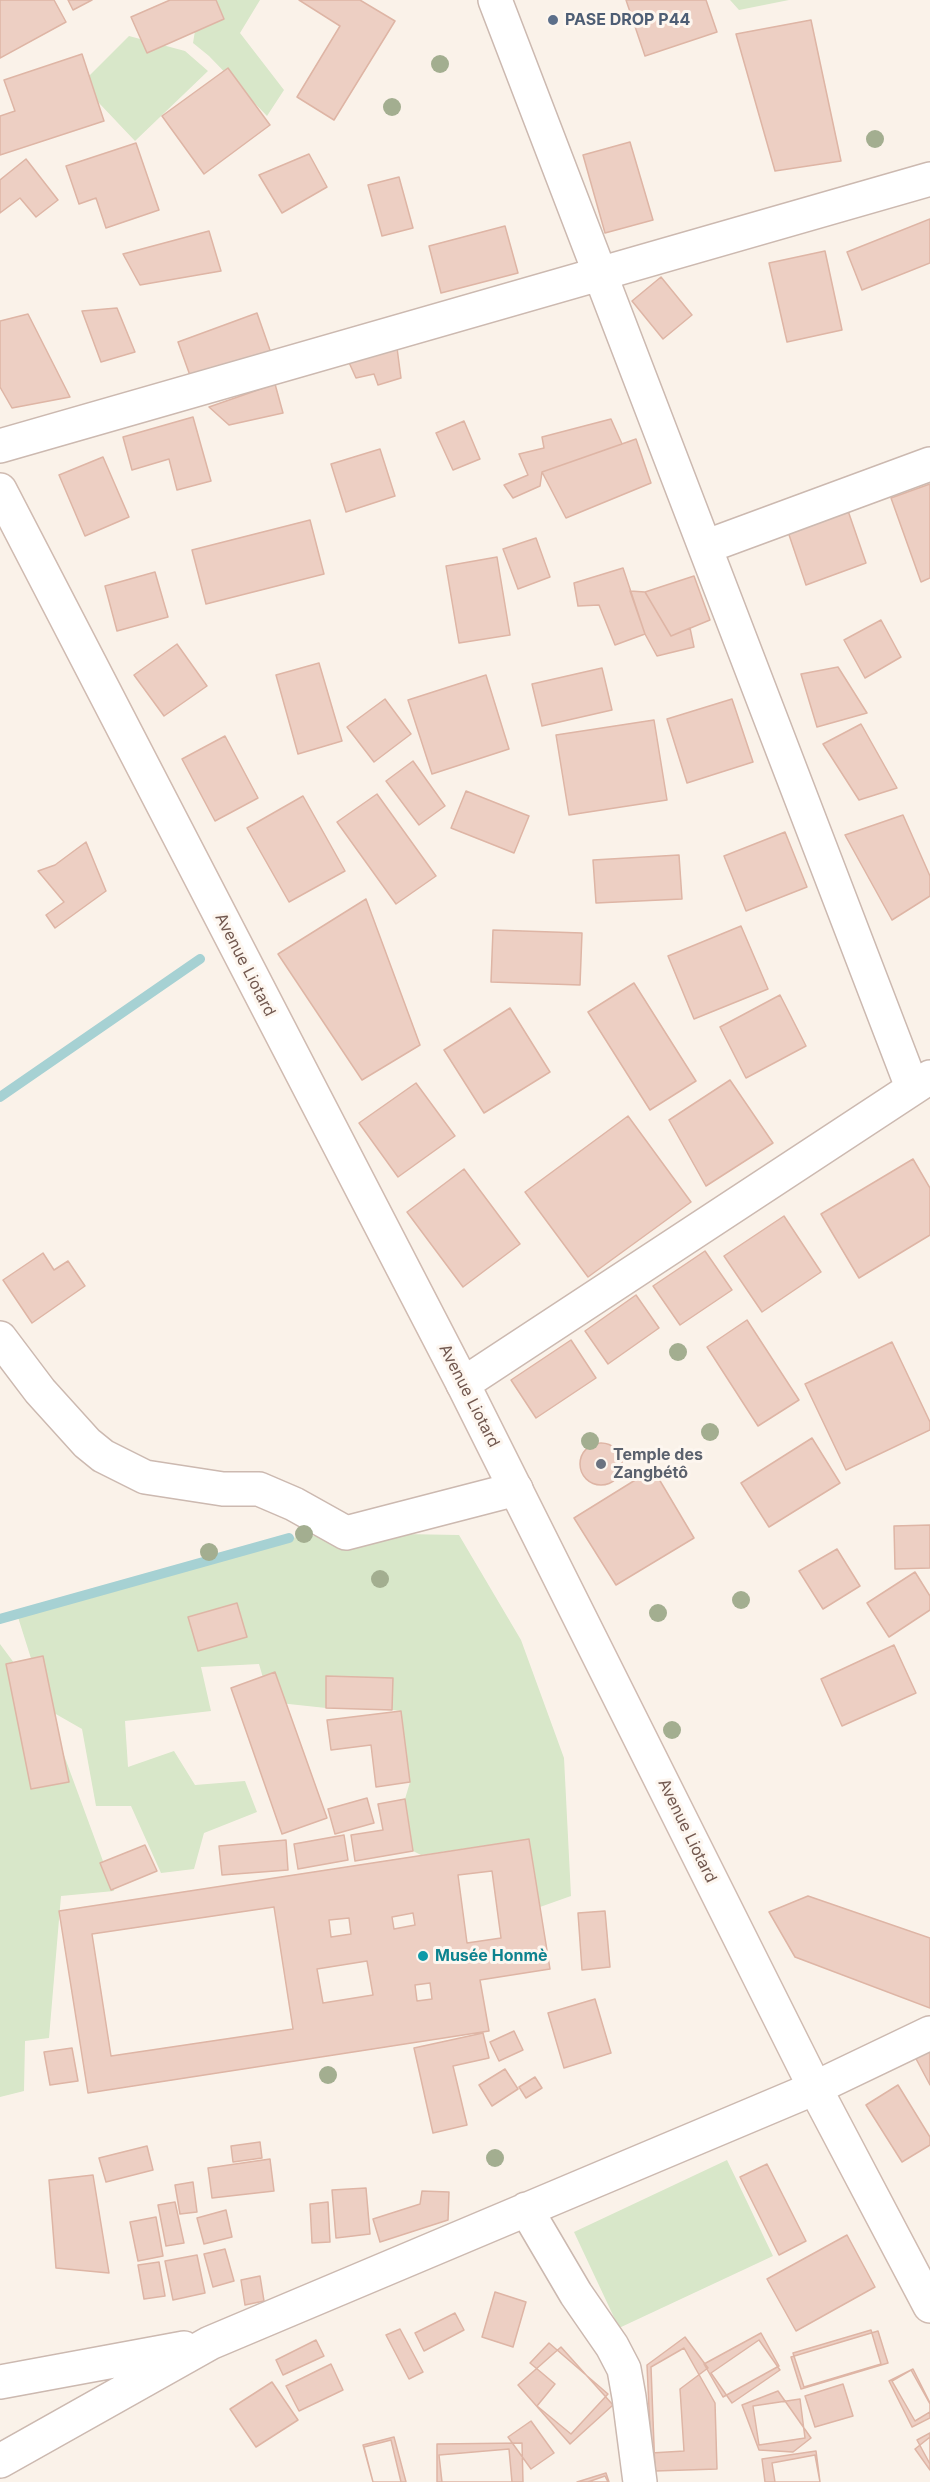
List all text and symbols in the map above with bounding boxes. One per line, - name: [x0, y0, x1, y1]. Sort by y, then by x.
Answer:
- place label: PASE DROP P44: [565, 10, 690, 30]
- marker: PASE DROP P44: [546, 13, 560, 27]
- street label: Avenue Liotard: [211, 910, 279, 1020]
- street label: Avenue Liotard: [435, 1341, 503, 1451]
- place label: Temple des Zangbétô: [613, 1445, 703, 1483]
- marker: Temple des Zangbétô: [594, 1457, 608, 1471]
- street label: Avenue Liotard: [654, 1776, 720, 1886]
- place label: Musée Honmè: [435, 1946, 548, 1966]
- marker: Musée Honmè: [416, 1949, 430, 1963]

